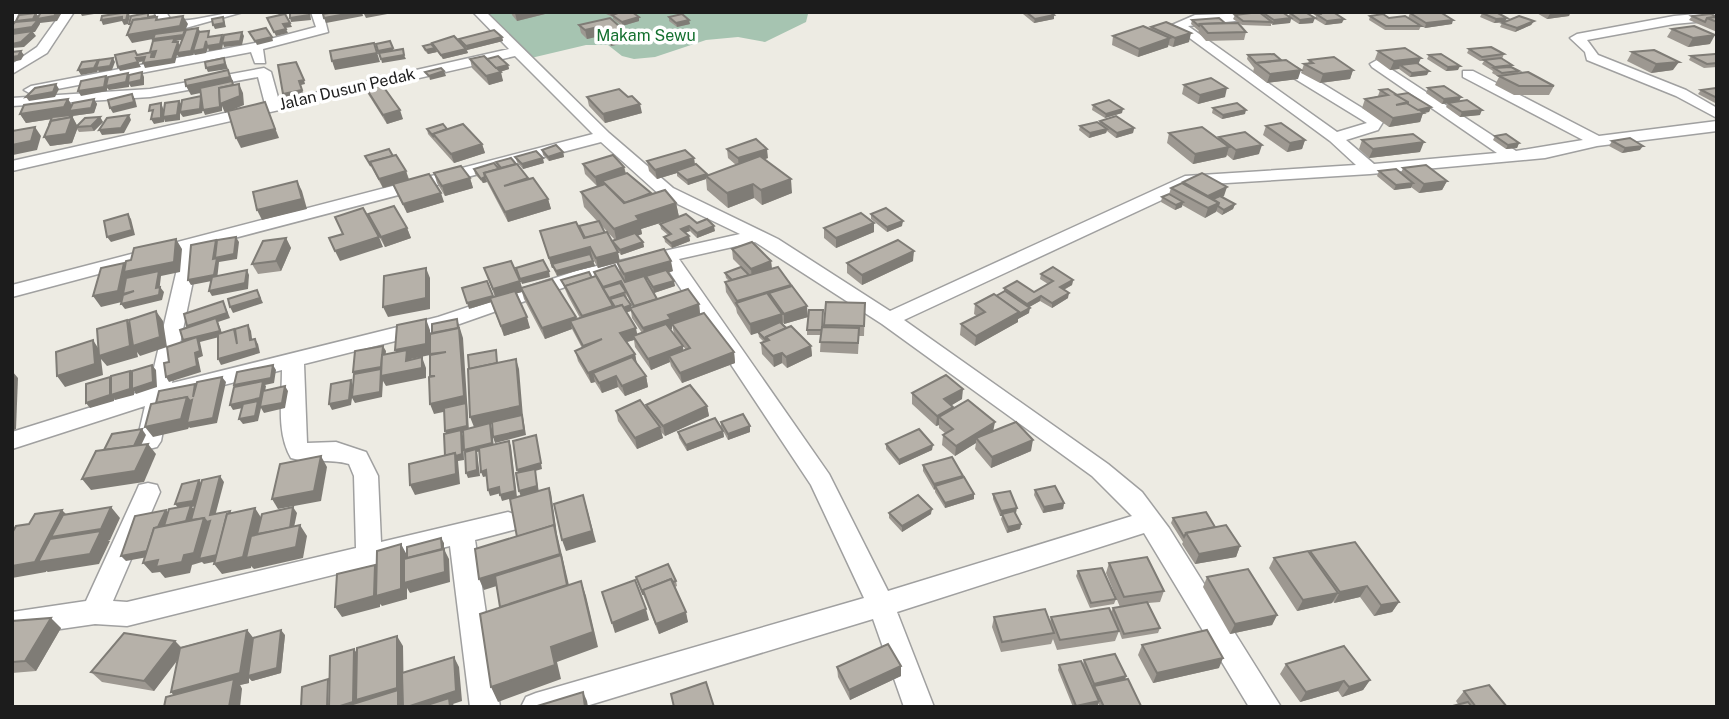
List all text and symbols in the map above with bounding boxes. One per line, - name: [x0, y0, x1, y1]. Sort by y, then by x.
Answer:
- park label: Makam Sewu: [596, 26, 696, 45]
- street label: Jalan Dusun Pedak: [277, 64, 417, 114]

